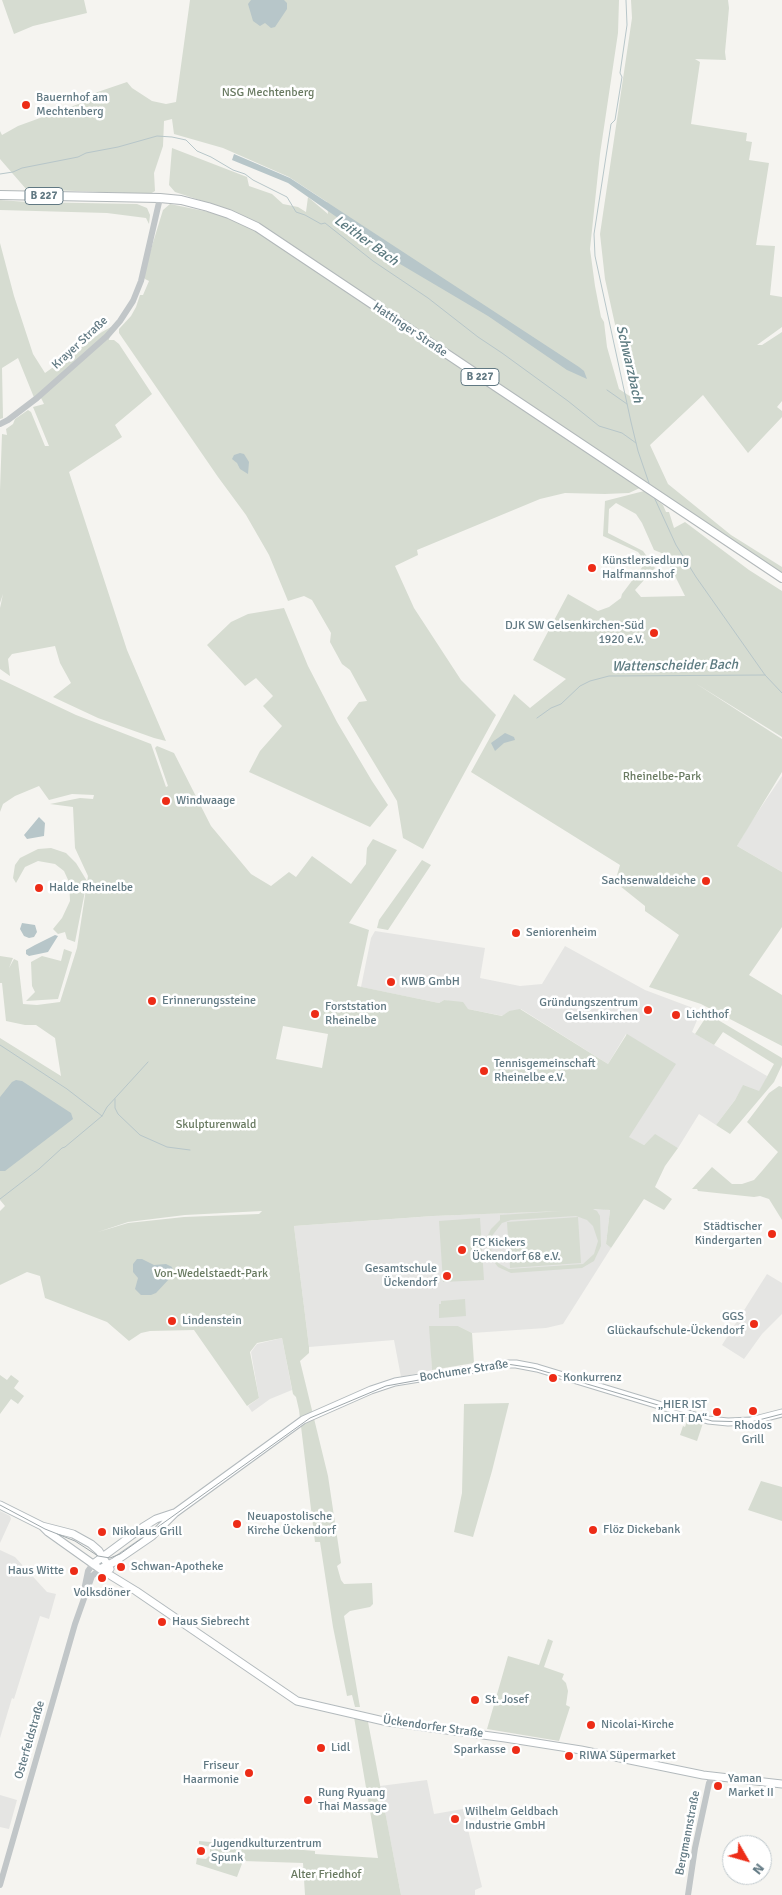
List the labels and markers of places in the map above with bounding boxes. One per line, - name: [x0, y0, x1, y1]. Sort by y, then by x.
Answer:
- place label: Bauernhof am Mechtenberg: [36, 91, 108, 119]
- marker: Bauernhof am Mechtenberg: [20, 99, 32, 111]
- place label: Künstlersiedlung Halfmannshof: [602, 554, 689, 582]
- marker: Künstlersiedlung Halfmannshof: [586, 562, 598, 574]
- place label: DJK SW Gelsenkirchen-Süd 1920 e.V.: [505, 619, 644, 647]
- marker: DJK SW Gelsenkirchen-Süd 1920 e.V.: [648, 627, 660, 639]
- place label: Windwaage: [176, 794, 235, 808]
- marker: Windwaage: [160, 795, 172, 807]
- place label: Sachsenwaldeiche: [602, 874, 696, 888]
- marker: Sachsenwaldeiche: [700, 875, 712, 887]
- place label: Halde Rheinelbe: [49, 881, 133, 895]
- marker: Halde Rheinelbe: [33, 882, 45, 894]
- place label: Seniorenheim: [526, 926, 597, 940]
- marker: Seniorenheim: [510, 927, 522, 939]
- place label: KWB GmbH: [401, 975, 460, 989]
- marker: KWB GmbH: [385, 976, 397, 988]
- place label: Erinnerungssteine: [162, 994, 256, 1008]
- marker: Erinnerungssteine: [146, 995, 158, 1007]
- place label: Gründungszentrum Gelsenkirchen: [539, 996, 638, 1024]
- place label: Forststation Rheinelbe: [325, 1000, 387, 1028]
- marker: Gründungszentrum Gelsenkirchen: [642, 1004, 654, 1016]
- marker: Forststation Rheinelbe: [309, 1008, 321, 1020]
- place label: Lichthof: [686, 1008, 728, 1022]
- marker: Lichthof: [670, 1009, 682, 1021]
- place label: Tennisgemeinschaft Rheinelbe e.V.: [494, 1057, 596, 1085]
- marker: Tennisgemeinschaft Rheinelbe e.V.: [478, 1065, 490, 1077]
- place label: Städtischer Kindergarten: [695, 1220, 762, 1248]
- marker: Städtischer Kindergarten: [766, 1228, 778, 1240]
- place label: FC Kickers Ückendorf 68 e.V.: [472, 1236, 561, 1264]
- marker: FC Kickers Ückendorf 68 e.V.: [456, 1244, 468, 1256]
- place label: Gesamtschule Ückendorf: [365, 1262, 437, 1290]
- marker: Gesamtschule Ückendorf: [441, 1270, 453, 1282]
- place label: GGS Glückaufschule-Ückendorf: [607, 1310, 744, 1338]
- place label: Lindenstein: [182, 1314, 242, 1328]
- marker: Lindenstein: [166, 1315, 178, 1327]
- marker: GGS Glückaufschule-Ückendorf: [748, 1318, 760, 1330]
- place label: Konkurrenz: [563, 1371, 622, 1385]
- marker: Konkurrenz: [547, 1372, 559, 1384]
- place label: „HIER IST NICHT DA“: [652, 1398, 707, 1426]
- marker: Rhodos Grill: [747, 1405, 759, 1417]
- marker: „HIER IST NICHT DA“: [711, 1406, 723, 1418]
- place label: Rhodos Grill: [734, 1419, 772, 1447]
- place label: Neuapostolische Kirche Ückendorf: [247, 1510, 336, 1538]
- marker: Neuapostolische Kirche Ückendorf: [231, 1518, 243, 1530]
- place label: Flöz Dickebank: [603, 1523, 680, 1537]
- marker: Flöz Dickebank: [587, 1524, 599, 1536]
- place label: Nikolaus Grill: [112, 1525, 182, 1539]
- marker: Nikolaus Grill: [96, 1526, 108, 1538]
- place label: Schwan-Apotheke: [131, 1560, 223, 1574]
- marker: Schwan-Apotheke: [115, 1561, 127, 1573]
- place label: Haus Witte: [8, 1564, 64, 1578]
- marker: Haus Witte: [68, 1565, 80, 1577]
- marker: Volksdöner: [96, 1572, 108, 1584]
- place label: Volksdöner: [74, 1586, 130, 1600]
- place label: Haus Siebrecht: [172, 1615, 249, 1629]
- marker: Haus Siebrecht: [156, 1616, 168, 1628]
- place label: St. Josef: [485, 1693, 529, 1707]
- marker: St. Josef: [469, 1694, 481, 1706]
- place label: Nicolai-Kirche: [601, 1718, 674, 1732]
- marker: Nicolai-Kirche: [585, 1719, 597, 1731]
- place label: Lidl: [331, 1741, 350, 1755]
- marker: Lidl: [315, 1742, 327, 1754]
- place label: Sparkasse: [454, 1743, 506, 1757]
- marker: Sparkasse: [510, 1744, 522, 1756]
- place label: RIWA Süpermarket: [579, 1749, 676, 1763]
- marker: RIWA Süpermarket: [563, 1750, 575, 1762]
- place label: Friseur Haarmonie: [183, 1759, 239, 1787]
- marker: Friseur Haarmonie: [243, 1767, 255, 1779]
- place label: Yaman Market II: [728, 1772, 774, 1800]
- marker: Yaman Market II: [712, 1780, 724, 1792]
- place label: Rung Ryuang Thai Massage: [318, 1786, 387, 1814]
- marker: Rung Ryuang Thai Massage: [302, 1794, 314, 1806]
- place label: Wilhelm Geldbach Industrie GmbH: [465, 1805, 558, 1833]
- marker: Wilhelm Geldbach Industrie GmbH: [449, 1813, 461, 1825]
- place label: Jugendkulturzentrum Spunk: [211, 1837, 322, 1865]
- marker: Jugendkulturzentrum Spunk: [195, 1845, 207, 1857]

